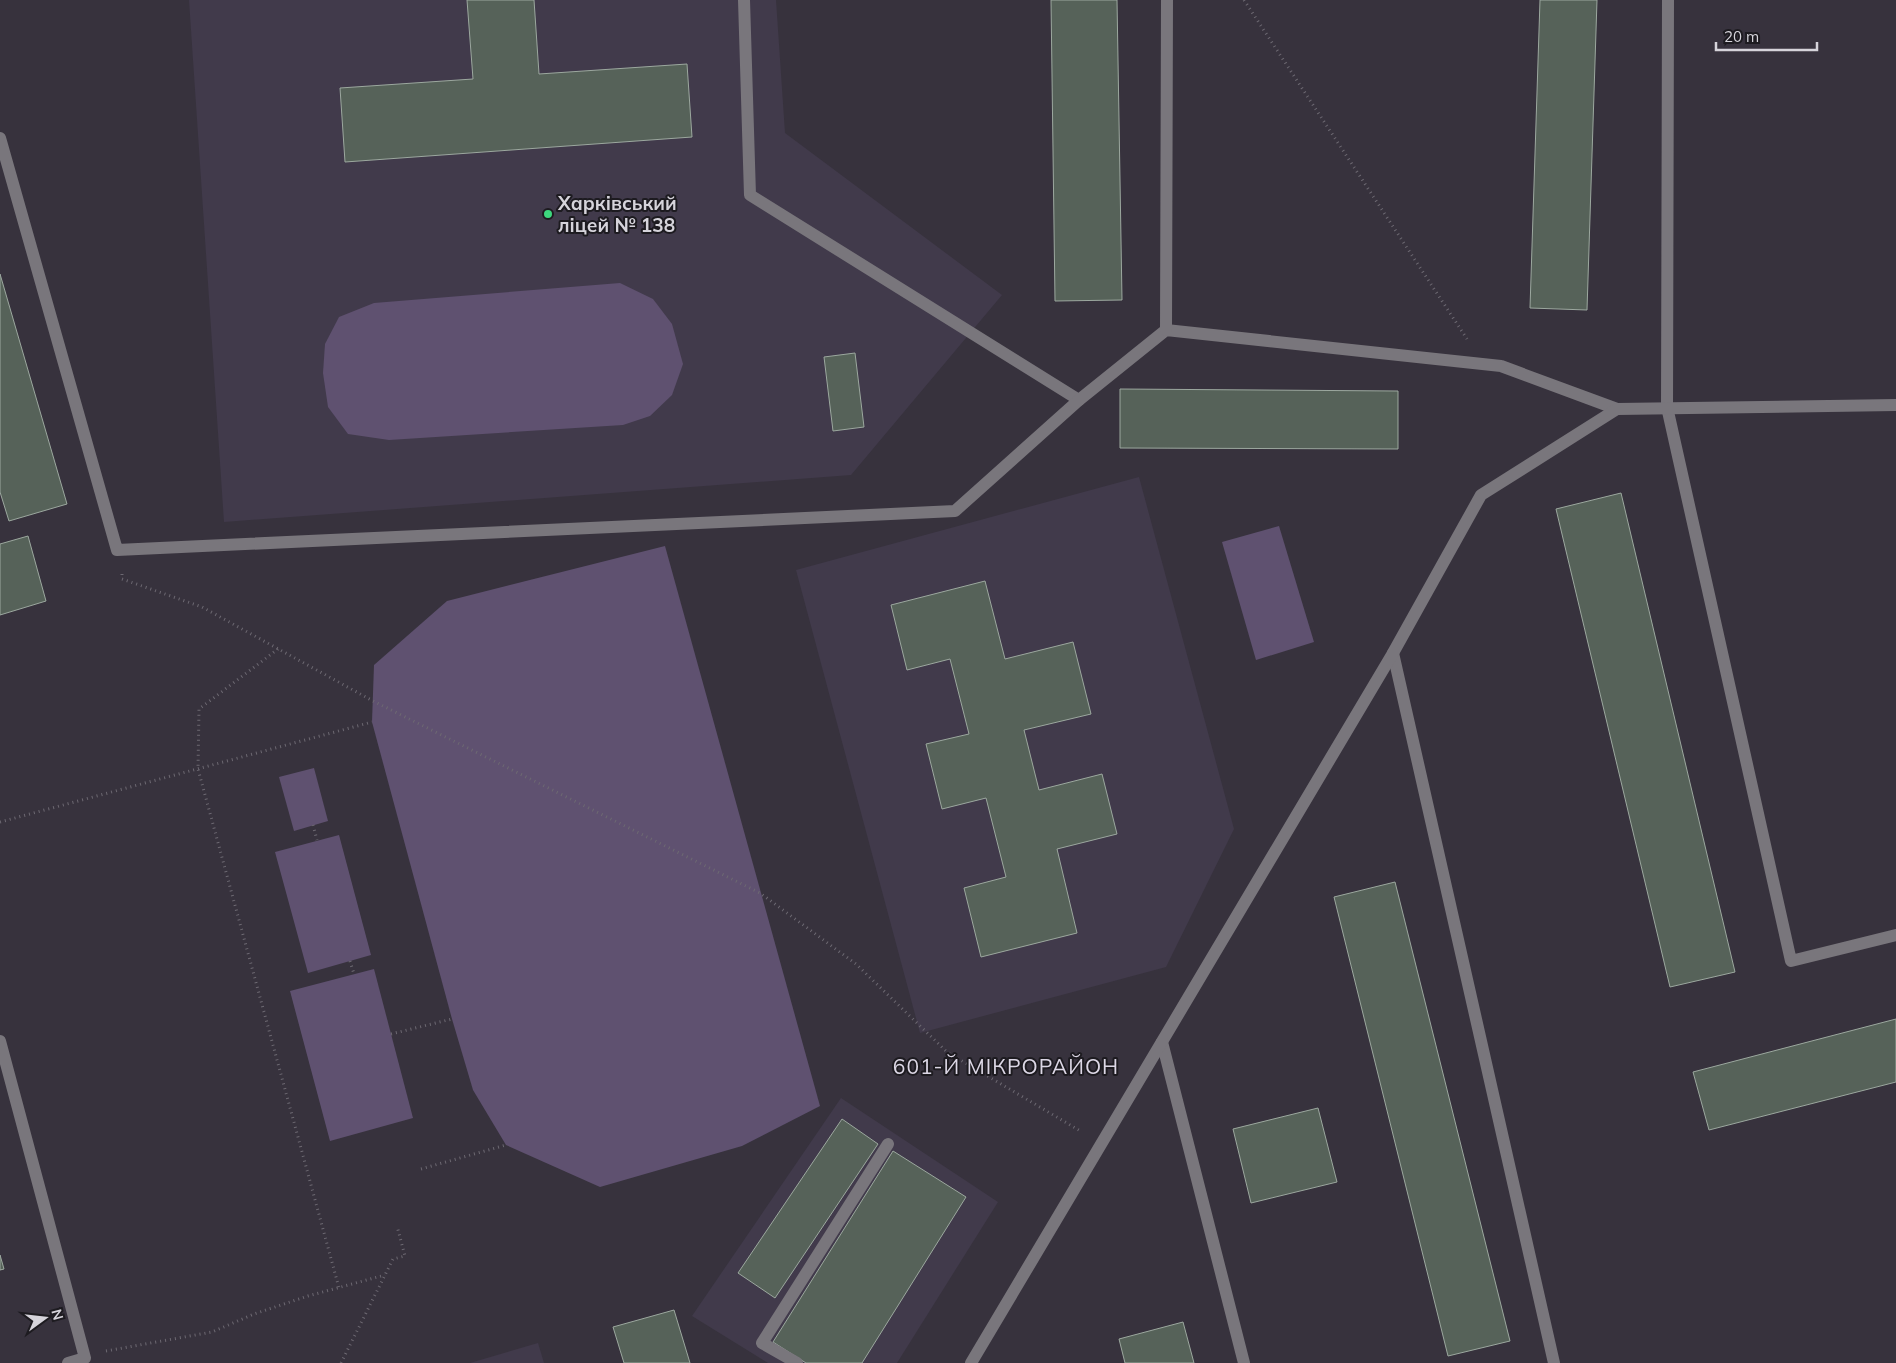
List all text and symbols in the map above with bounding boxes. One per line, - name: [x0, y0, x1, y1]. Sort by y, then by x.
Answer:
- scale bar: [1716, 20, 1817, 52]
- text: 20 m: [1724, 27, 1759, 46]
- place label: Харківський ліцей № 138: [557, 191, 677, 237]
- marker: Харківський ліцей № 138: [542, 208, 554, 220]
- district label: 601-Й МІКРОРАЙОН: [893, 1053, 1119, 1079]
- north arrow: [20, 1293, 70, 1343]
- text: N: [47, 1307, 68, 1322]

